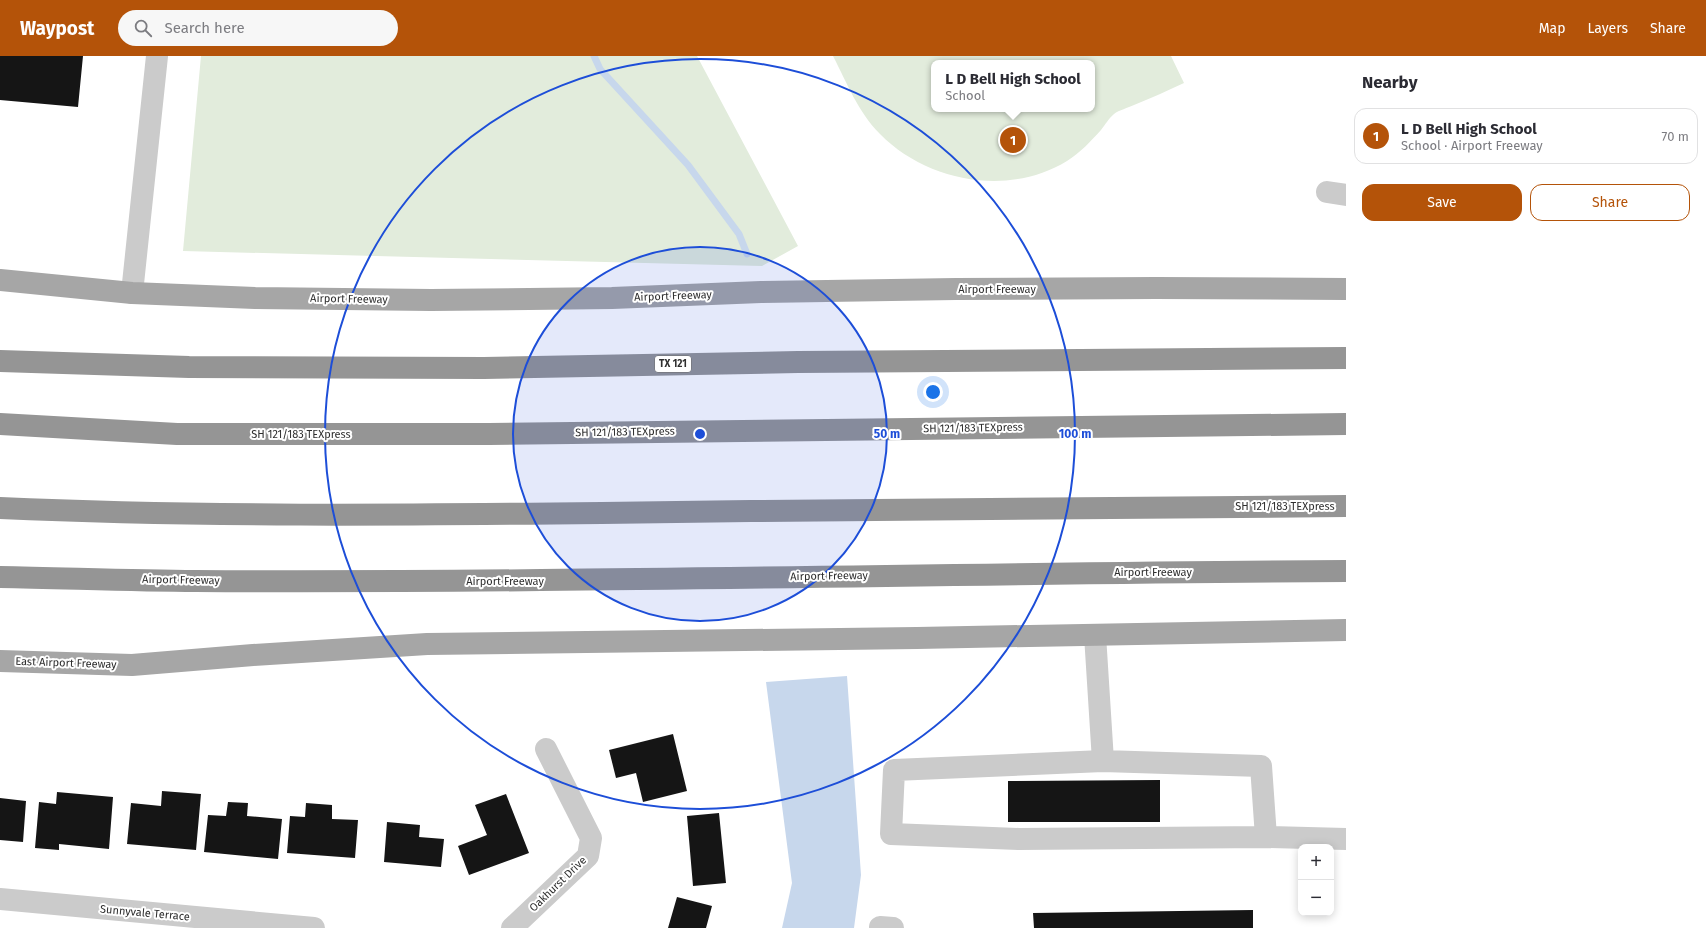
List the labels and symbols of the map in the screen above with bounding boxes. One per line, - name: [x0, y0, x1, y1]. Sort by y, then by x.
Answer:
- pin: 1: [1000, 125, 1026, 155]
- street label: Airport Freeway: [958, 283, 1036, 296]
- street label: Airport Freeway: [634, 288, 713, 304]
- street label: Airport Freeway: [310, 292, 389, 306]
- road number: TX 121: [655, 356, 691, 372]
- your location: [923, 382, 943, 402]
- street label: SH 121/183 TEXpress: [923, 421, 1023, 435]
- street label: SH 121/183 TEXpress: [575, 425, 675, 439]
- centre of rings: [693, 427, 707, 441]
- text: 50 m: [874, 427, 900, 441]
- text: 100 m: [1059, 427, 1091, 441]
- street label: SH 121/183 TEXpress: [251, 428, 351, 441]
- street label: SH 121/183 TEXpress: [1235, 500, 1335, 513]
- street label: Airport Freeway: [1114, 566, 1192, 579]
- street label: Airport Freeway: [790, 569, 869, 583]
- street label: Airport Freeway: [142, 573, 221, 587]
- street label: Airport Freeway: [466, 575, 544, 588]
- street label: East Airport Freeway: [15, 655, 117, 671]
- street label: Oakhurst Drive: [527, 854, 589, 914]
- street label: Sunnyvale Terrace: [100, 903, 190, 923]

